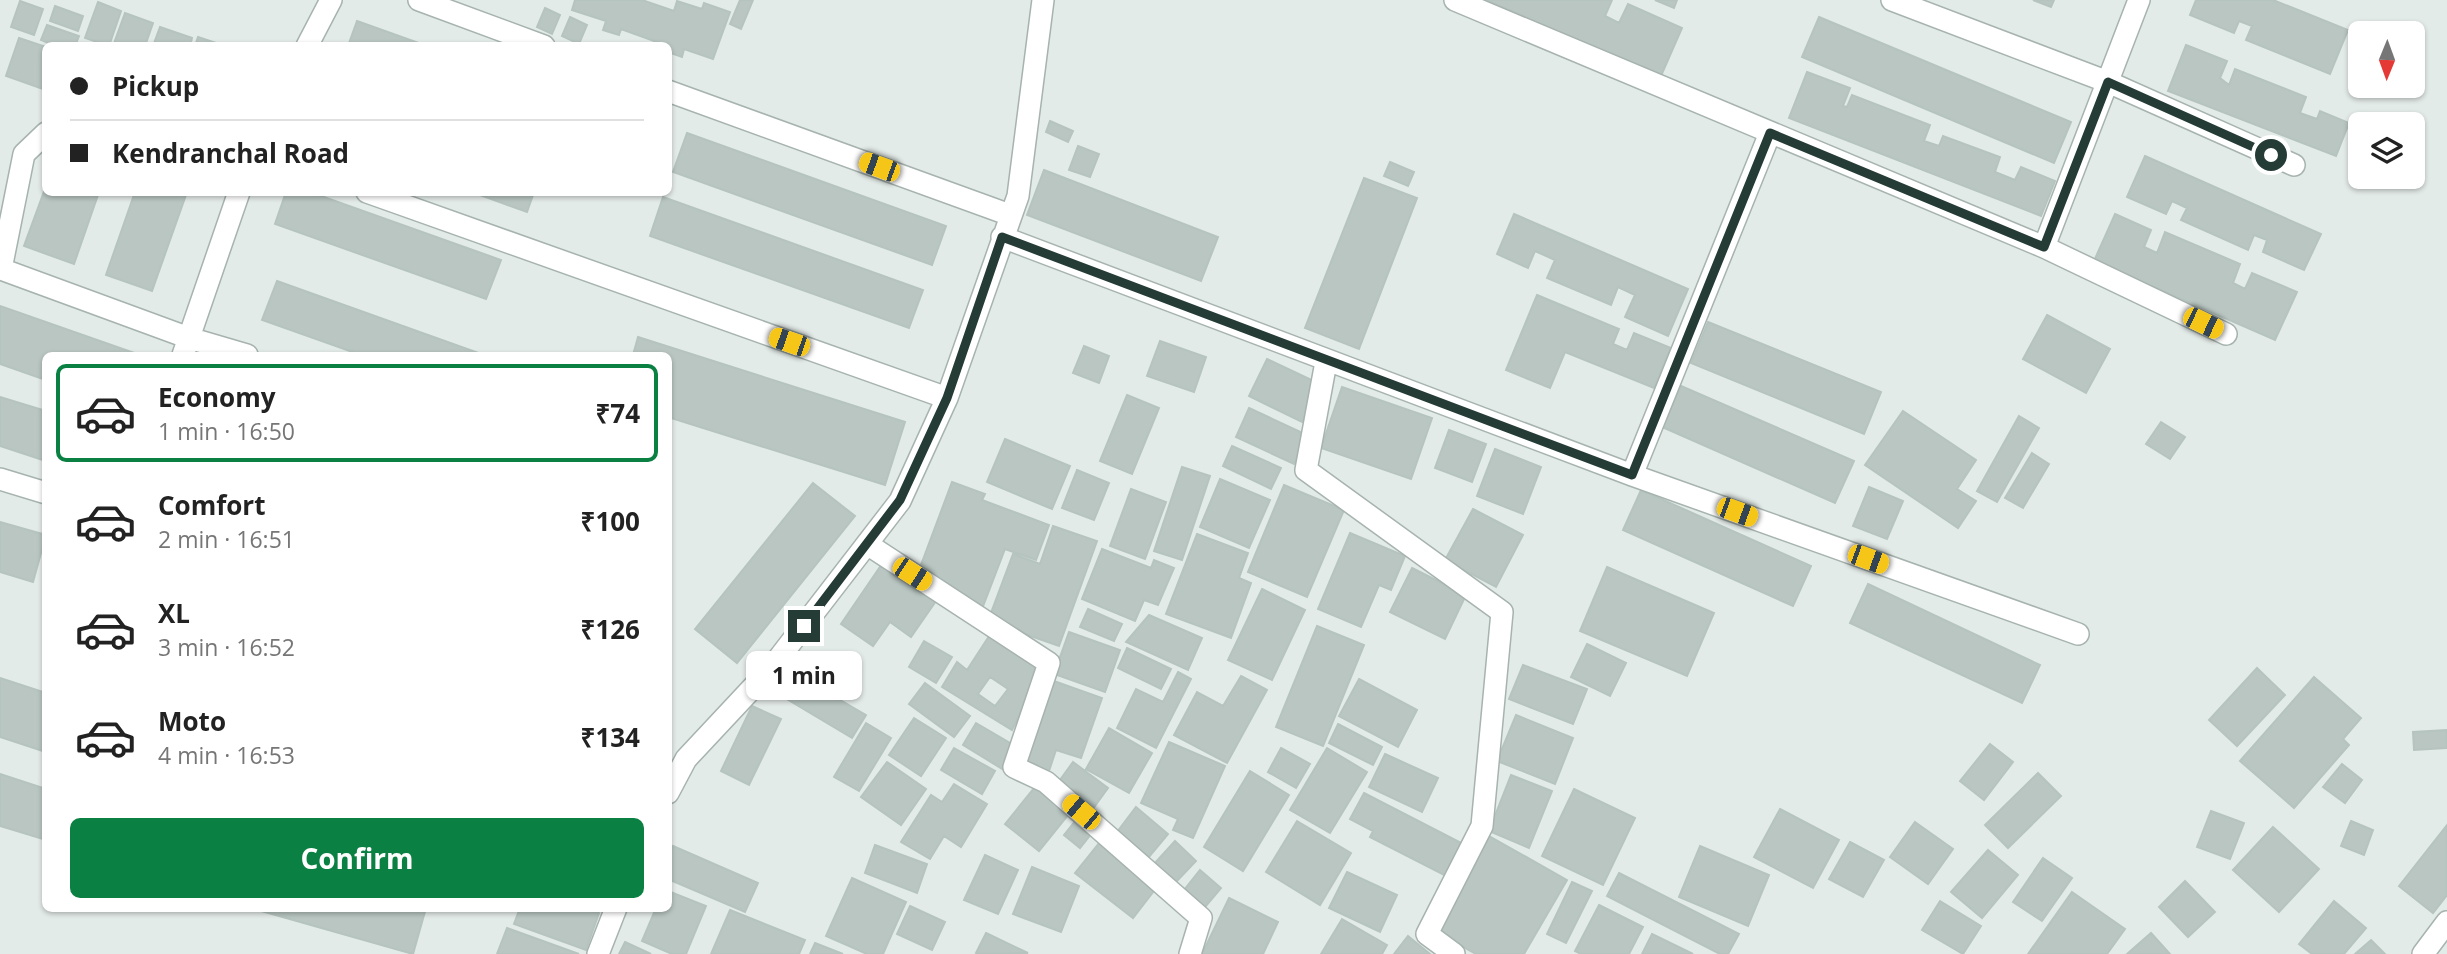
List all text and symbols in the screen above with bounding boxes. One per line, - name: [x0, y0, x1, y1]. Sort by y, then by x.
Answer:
- north arrow: [2348, 21, 2426, 98]
- map controls: [2348, 21, 2425, 189]
- text: Pickup: [112, 68, 199, 104]
- button: layers: [2348, 112, 2425, 189]
- text: Kendranchal Road: [112, 135, 349, 171]
- route start: [2255, 139, 2287, 171]
- car: [856, 150, 903, 184]
- car: [2180, 304, 2227, 342]
- car: [766, 325, 813, 359]
- text: Economy: [158, 379, 276, 415]
- icon: car: [74, 382, 137, 445]
- text: ₹74: [595, 395, 640, 431]
- text: 1 min · 16:50: [158, 415, 295, 447]
- text: Comfort: [158, 487, 265, 523]
- icon: car: [74, 490, 137, 553]
- car: [1714, 495, 1761, 529]
- text: ₹100: [581, 503, 640, 539]
- text: 2 min · 16:51: [158, 523, 295, 555]
- car: [1845, 542, 1892, 576]
- car: [889, 554, 936, 594]
- text: XL: [158, 595, 190, 631]
- icon: car: [74, 598, 137, 661]
- route end: [788, 610, 820, 642]
- text: ₹126: [581, 611, 640, 647]
- text: 3 min · 16:52: [158, 631, 295, 663]
- callout: 1 min: [746, 650, 862, 700]
- text: 1 min: [772, 659, 836, 691]
- text: Moto: [158, 703, 226, 739]
- icon: car: [74, 706, 137, 769]
- text: ₹134: [581, 719, 640, 755]
- text: 4 min · 16:53: [158, 739, 295, 771]
- car: [1059, 790, 1104, 834]
- button: Confirm: [70, 818, 644, 898]

